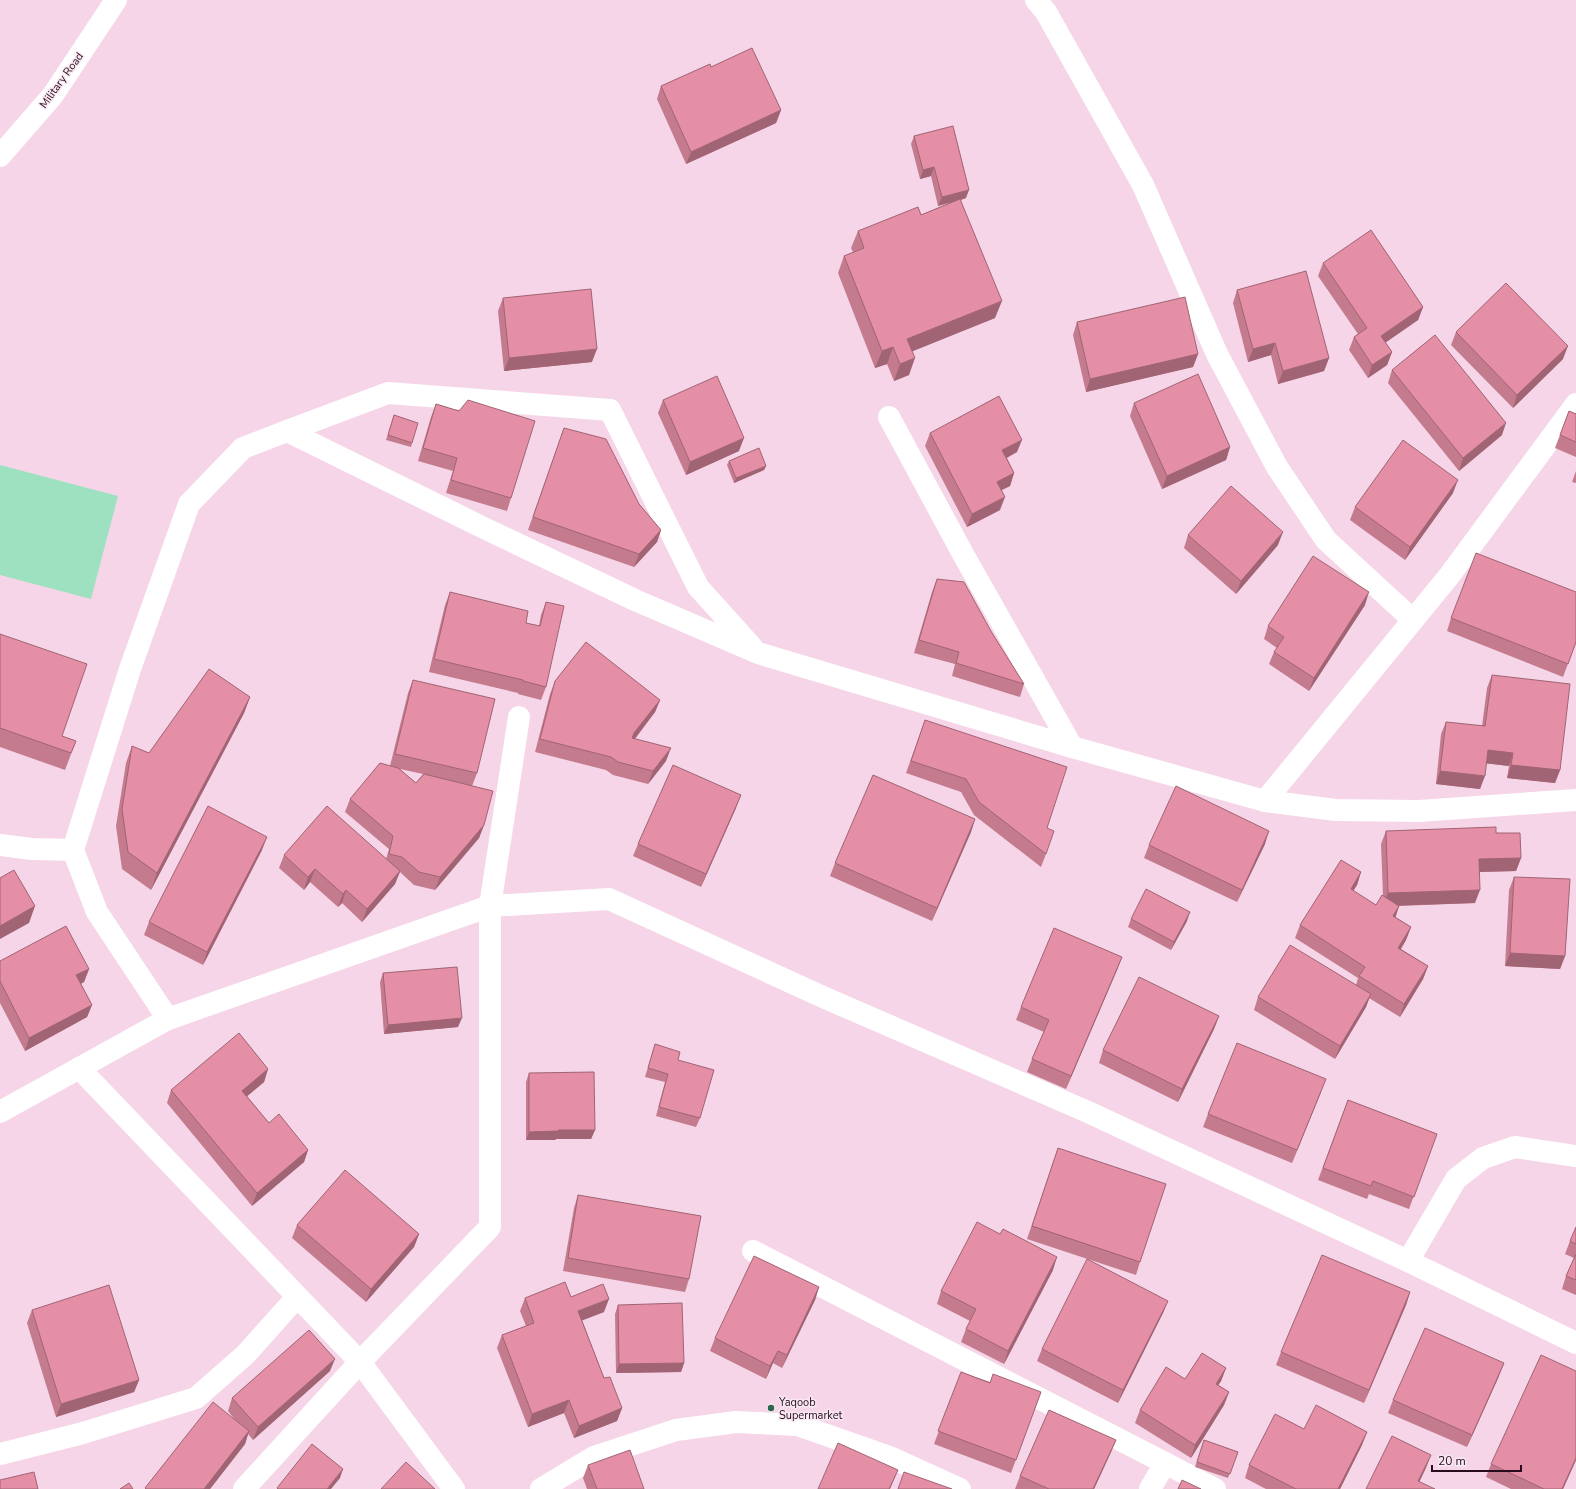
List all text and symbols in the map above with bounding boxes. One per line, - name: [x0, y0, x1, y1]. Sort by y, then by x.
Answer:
- street label: Military Road: [36, 49, 87, 111]
- place label: Yaqoob Supermarket: [778, 1395, 843, 1423]
- marker: Yaqoob Supermarket: [766, 1403, 776, 1413]
- scale bar: [1432, 1447, 1521, 1473]
- text: 20 m: [1438, 1453, 1466, 1469]

